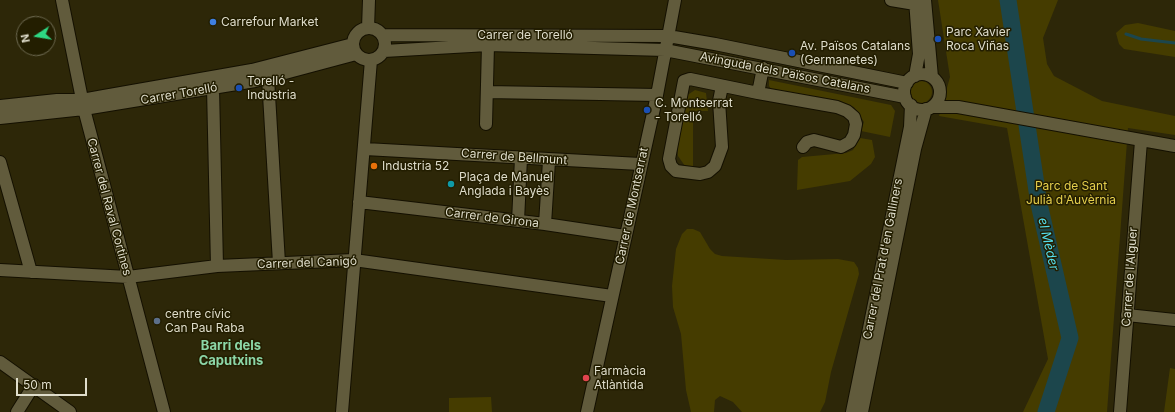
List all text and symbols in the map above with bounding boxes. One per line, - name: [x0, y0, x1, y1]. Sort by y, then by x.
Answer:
- place label: Carrefour Market: [221, 15, 318, 29]
- north arrow: [16, 16, 56, 56]
- marker: Carrefour Market: [208, 17, 218, 27]
- place label: Parc Xavier Roca Viñas: [946, 25, 1010, 53]
- street label: Carrer de Torelló: [477, 28, 573, 42]
- text: N: [18, 33, 33, 44]
- marker: Parc Xavier Roca Viñas: [933, 34, 943, 44]
- place label: Av. Països Catalans (Germanetes): [800, 39, 910, 67]
- marker: Av. Països Catalans (Germanetes): [787, 48, 797, 58]
- street label: Avinguda dels Països Catalans: [699, 49, 871, 97]
- place label: Torelló - Industria: [247, 74, 296, 102]
- street label: Carrer Torelló: [139, 80, 219, 108]
- marker: Torelló - Industria: [234, 83, 244, 93]
- place label: C. Montserrat - Torelló: [655, 96, 733, 124]
- marker: C. Montserrat - Torelló: [642, 105, 652, 115]
- street label: Carrer del Raval Cortines: [84, 137, 134, 277]
- street label: Carrer de Bellmunt: [460, 146, 568, 168]
- street label: Carrer de Montserrat: [613, 146, 651, 266]
- place label: Industria 52: [382, 159, 449, 173]
- marker: Industria 52: [369, 161, 379, 171]
- place label: Plaça de Manuel Anglada i Bayès: [459, 170, 553, 198]
- street label: Carrer del Prat d'en Galliners: [860, 177, 906, 341]
- marker: Plaça de Manuel Anglada i Bayès: [446, 179, 456, 189]
- park label: Parc de Sant Julià d'Auvèrnia: [1026, 179, 1116, 207]
- street label: Carrer de Girona: [444, 205, 540, 231]
- water label: el Mèder: [1034, 216, 1062, 272]
- street label: Carrer de l'Alguer: [1119, 227, 1141, 327]
- street label: Carrer del Canigó: [257, 254, 357, 272]
- place label: centre cívic Can Pau Raba: [165, 307, 244, 335]
- marker: centre cívic Can Pau Raba: [152, 316, 162, 326]
- district label: Barri dels Caputxins: [199, 338, 263, 369]
- place label: Farmàcia Atlàntida: [594, 364, 646, 392]
- scale bar: [18, 370, 89, 396]
- marker: Farmàcia Atlàntida: [581, 373, 591, 383]
- text: 50 m: [23, 377, 52, 392]

